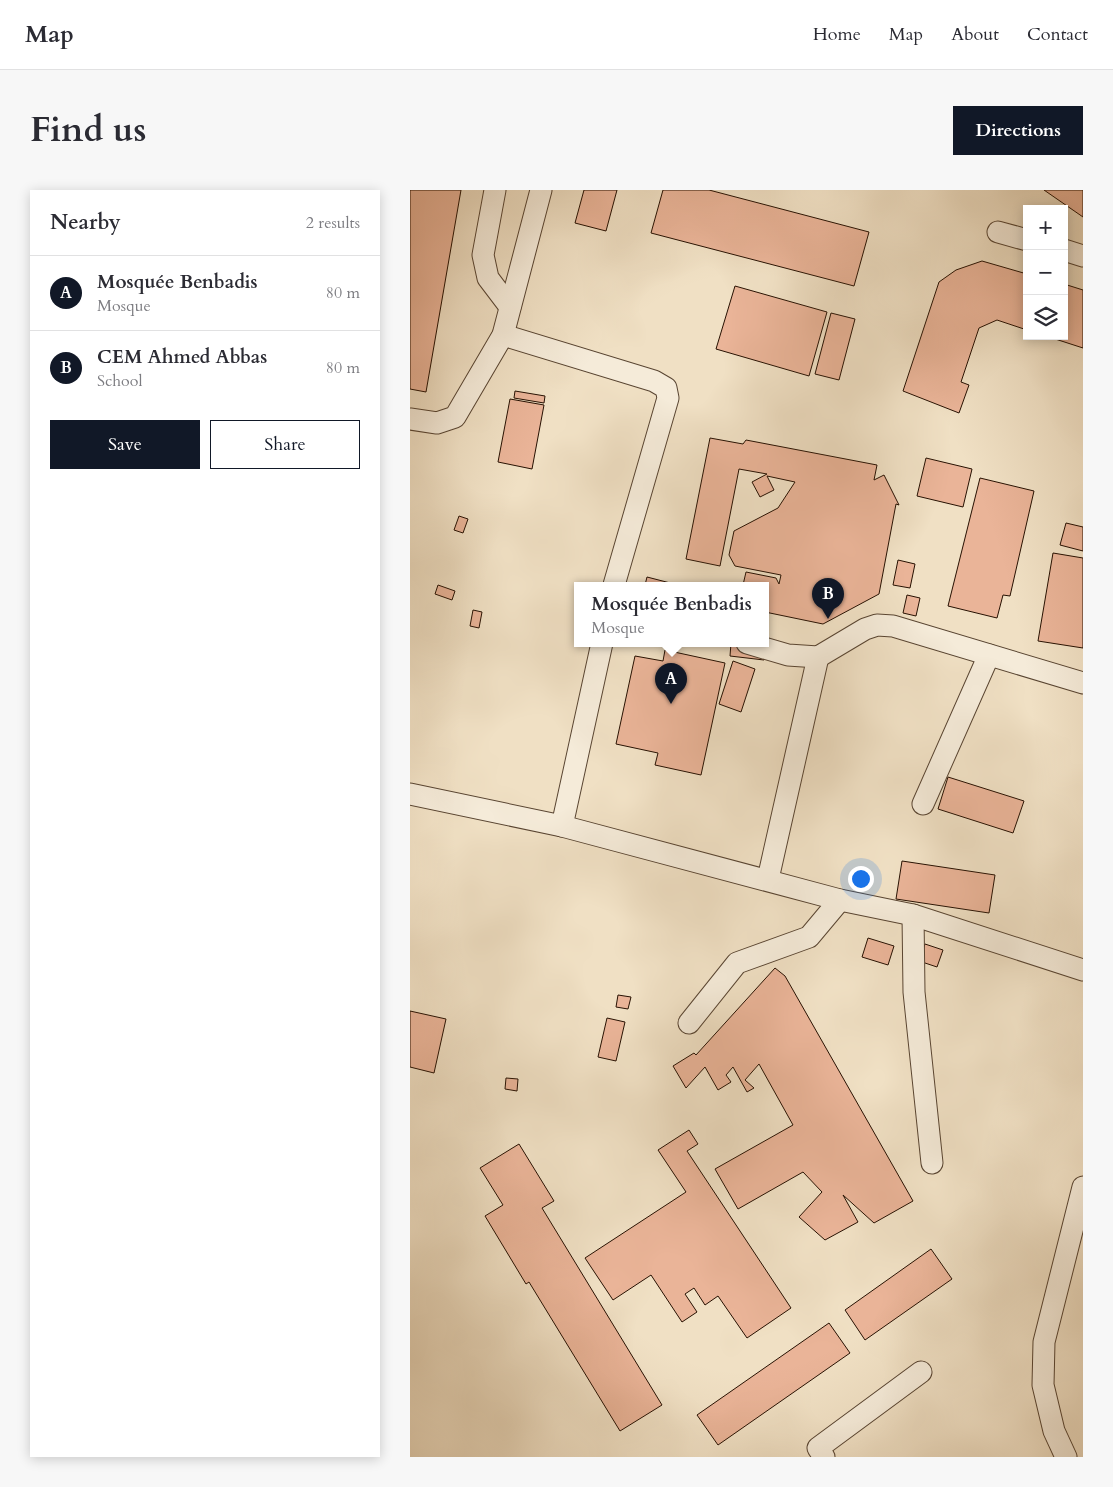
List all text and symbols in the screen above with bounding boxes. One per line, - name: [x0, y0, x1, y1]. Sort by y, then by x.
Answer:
- text: Map: [25, 18, 74, 51]
- text: Home: [813, 22, 861, 47]
- text: Map: [889, 22, 923, 47]
- text: About: [951, 22, 999, 47]
- text: Contact: [1027, 22, 1088, 47]
- text: Find us: [30, 106, 146, 154]
- button: Directions: [953, 106, 1083, 155]
- map controls: [1023, 205, 1068, 340]
- button: +: [1023, 205, 1068, 250]
- text: Nearby: [50, 208, 121, 237]
- text: 2 results: [306, 212, 360, 234]
- button: −: [1023, 250, 1068, 295]
- text: Mosquée Benbadis: [97, 269, 258, 295]
- text: A: [60, 282, 72, 304]
- text: 80 m: [326, 282, 360, 304]
- text: Mosque: [97, 295, 151, 317]
- button: layers: [1023, 295, 1068, 340]
- text: CEM Ahmed Abbas: [97, 344, 267, 370]
- text: B: [60, 357, 72, 379]
- text: 80 m: [326, 357, 360, 379]
- text: School: [97, 370, 142, 392]
- button: Save: [50, 420, 200, 469]
- button: Share: [210, 420, 360, 469]
- pin: B: [812, 578, 844, 619]
- popup: [574, 582, 769, 647]
- text: Mosquée Benbadis: [591, 591, 752, 617]
- text: Mosque: [591, 617, 645, 639]
- pin: A: [655, 663, 687, 704]
- your location: [848, 866, 874, 892]

